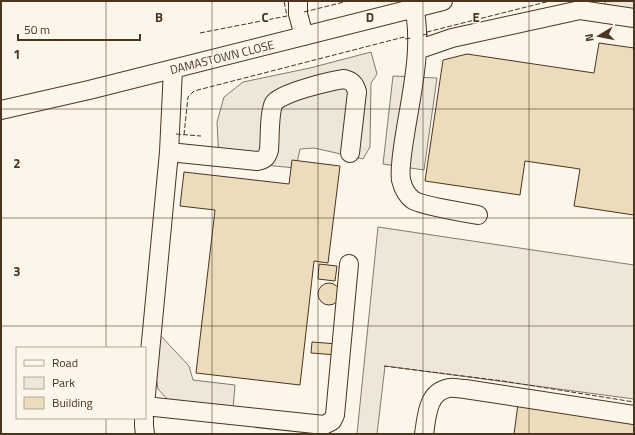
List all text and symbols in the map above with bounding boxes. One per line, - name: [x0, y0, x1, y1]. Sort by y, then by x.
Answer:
- text: B: [155, 7, 163, 27]
- text: C: [261, 7, 269, 27]
- text: D: [366, 7, 374, 27]
- text: E: [472, 7, 480, 27]
- scale bar: [18, 16, 140, 42]
- north arrow: [579, 16, 619, 56]
- text: 50 m: [24, 20, 50, 39]
- text: N: [581, 33, 598, 43]
- street label: DAMASTOWN CLOSE: [168, 35, 276, 79]
- text: 1: [13, 44, 21, 64]
- text: 2: [13, 153, 21, 173]
- text: 3: [13, 261, 21, 281]
- legend: [16, 347, 146, 419]
- text: Road: [52, 353, 78, 372]
- text: Park: [52, 373, 75, 392]
- text: Building: [52, 393, 93, 412]

